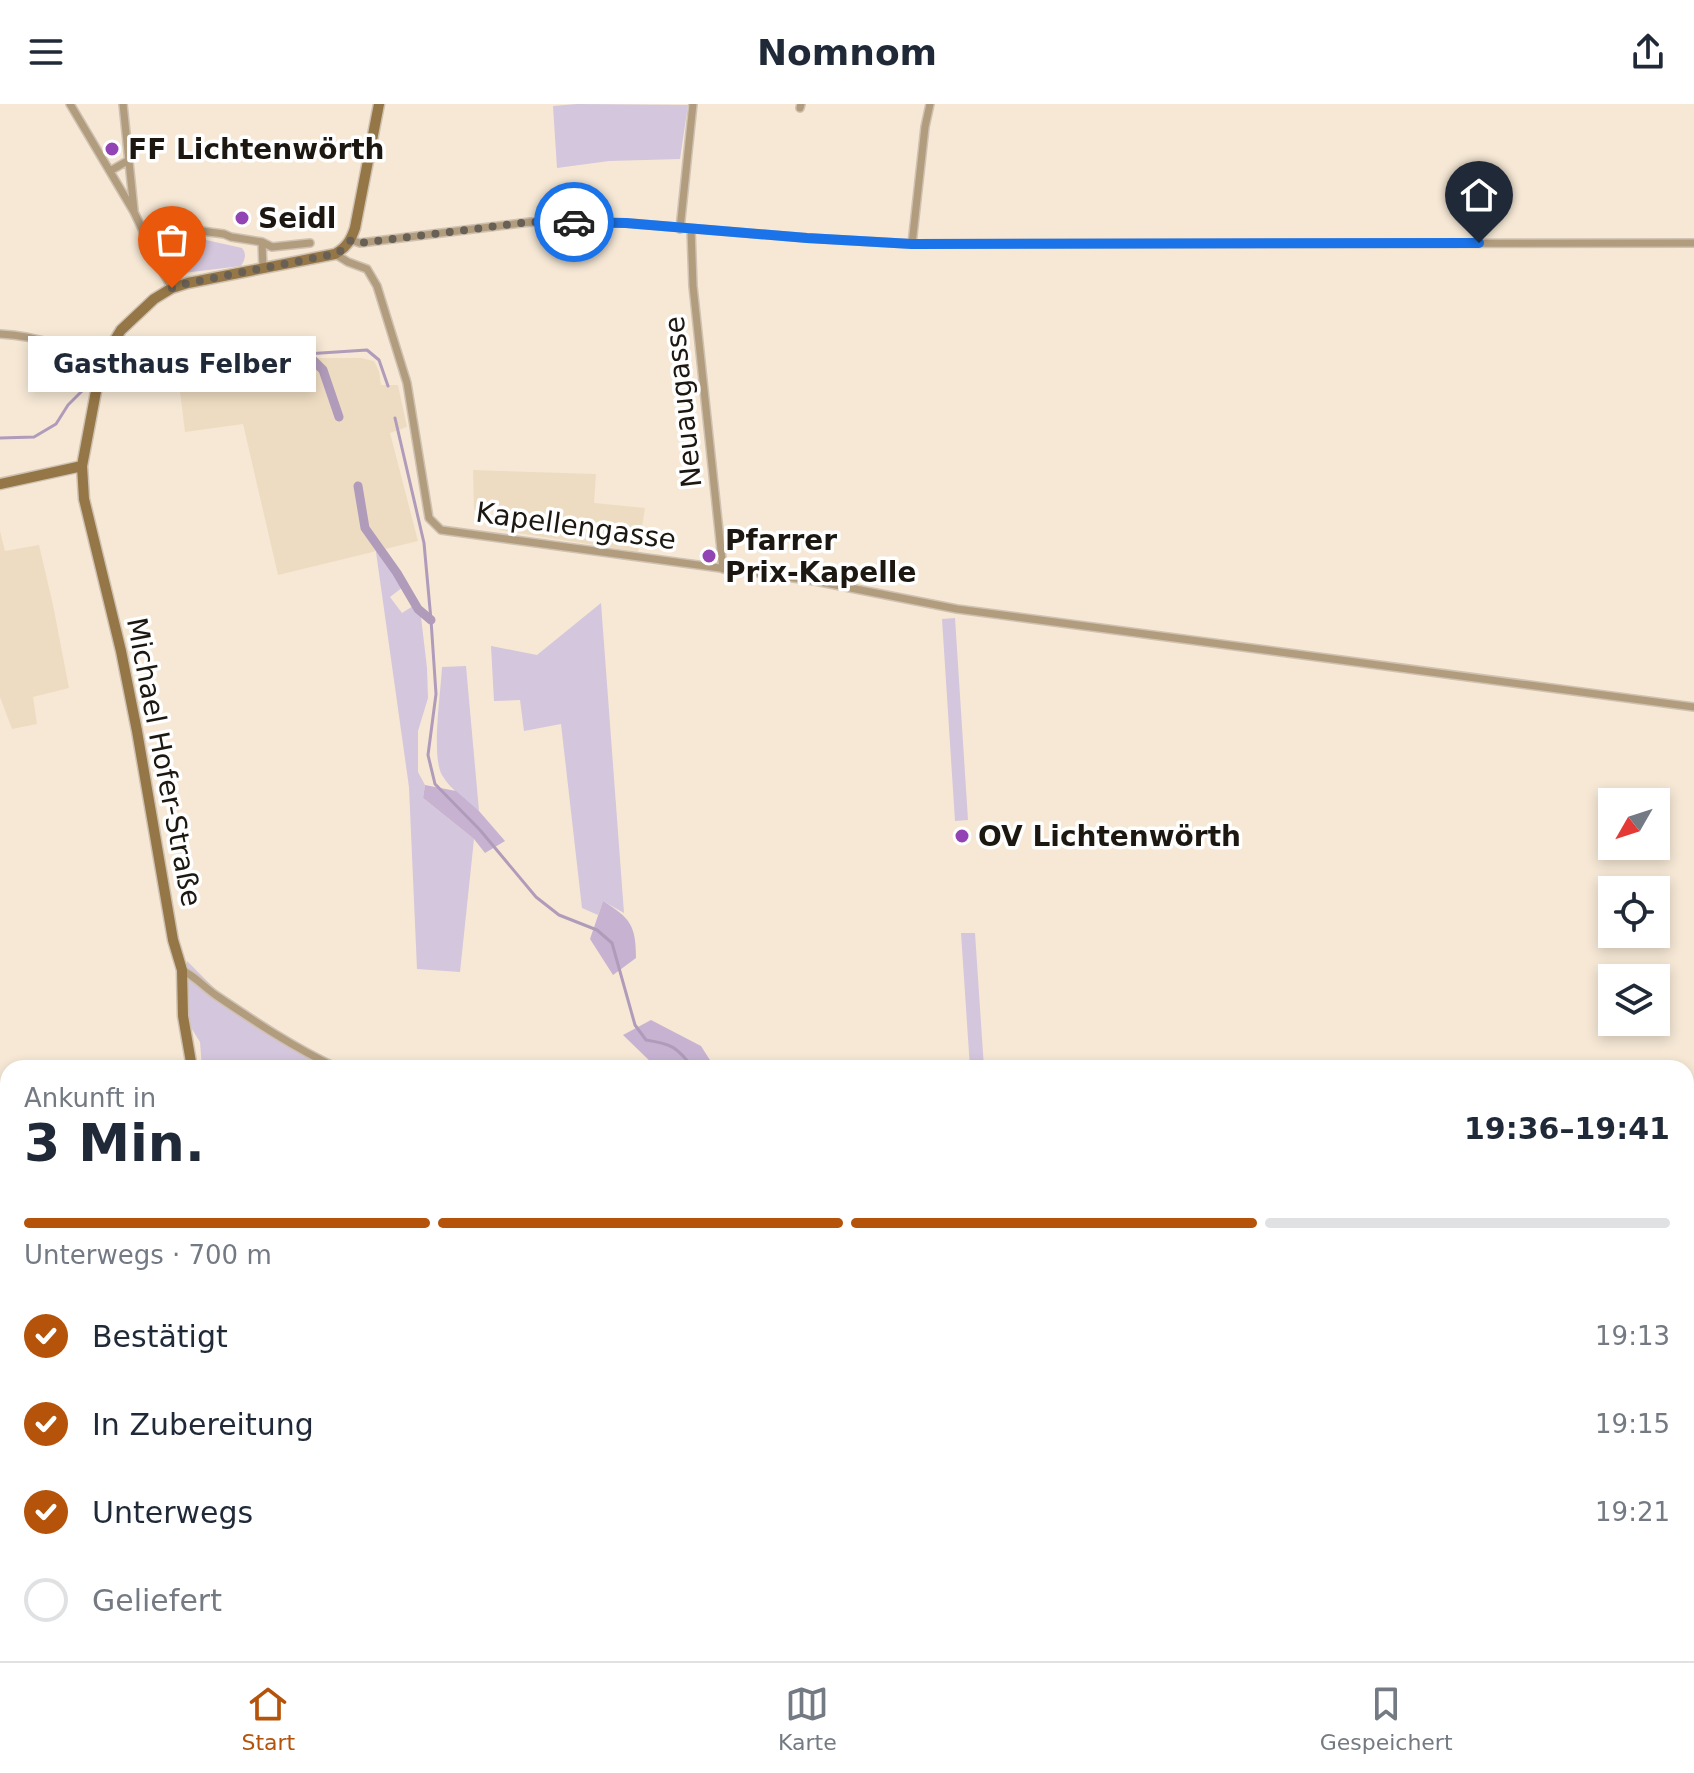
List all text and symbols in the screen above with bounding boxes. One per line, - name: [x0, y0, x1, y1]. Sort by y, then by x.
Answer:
- icon: menu: [24, 30, 68, 74]
- icon: share: [1626, 30, 1670, 74]
- text: Nomnom: [757, 32, 937, 73]
- place label: FF Lichtenwörth: [128, 133, 385, 166]
- marker: FF Lichtenwörth: [103, 140, 121, 158]
- pin: [1445, 161, 1513, 243]
- icon: home: [1457, 173, 1501, 217]
- courier: [534, 182, 614, 262]
- icon: car: [552, 200, 596, 244]
- place label: Seidl: [258, 202, 336, 235]
- pin: [138, 206, 206, 288]
- marker: Seidl: [233, 209, 251, 227]
- icon: bag: [150, 218, 194, 262]
- street label: Neuaugasse: [658, 315, 708, 489]
- callout: Gasthaus Felber: [28, 336, 316, 392]
- text: Gasthaus Felber: [53, 349, 291, 379]
- street label: Kapellengasse: [474, 496, 678, 556]
- place label: Pfarrer Prix-Kapelle: [725, 524, 916, 589]
- marker: Pfarrer Prix-Kapelle: [700, 547, 718, 565]
- street label: Michael Hofer-Straße: [120, 615, 208, 909]
- north arrow: [1598, 788, 1670, 860]
- map controls: [1598, 788, 1670, 1036]
- place label: OV Lichtenwörth: [978, 820, 1241, 853]
- marker: OV Lichtenwörth: [953, 827, 971, 845]
- button: locate: [1598, 876, 1670, 948]
- button: layers: [1598, 964, 1670, 1036]
- text: Ankunft in: [24, 1083, 156, 1113]
- text: 19:36–19:41: [1464, 1111, 1670, 1146]
- text: 3 Min.: [24, 1113, 205, 1173]
- text: Unterwegs · 700 m: [24, 1240, 272, 1270]
- icon: check: [24, 1314, 68, 1358]
- text: Bestätigt: [92, 1319, 228, 1354]
- text: 19:13: [1595, 1321, 1670, 1351]
- icon: check: [24, 1402, 68, 1446]
- text: In Zubereitung: [92, 1407, 314, 1442]
- text: 19:15: [1595, 1409, 1670, 1439]
- icon: check: [24, 1490, 68, 1534]
- text: Unterwegs: [92, 1495, 253, 1530]
- text: 19:21: [1595, 1497, 1670, 1527]
- text: Geliefert: [92, 1583, 222, 1618]
- tab: Start: [241, 1682, 295, 1755]
- tab: Karte: [778, 1682, 837, 1755]
- tab: Gespeichert: [1320, 1682, 1453, 1755]

